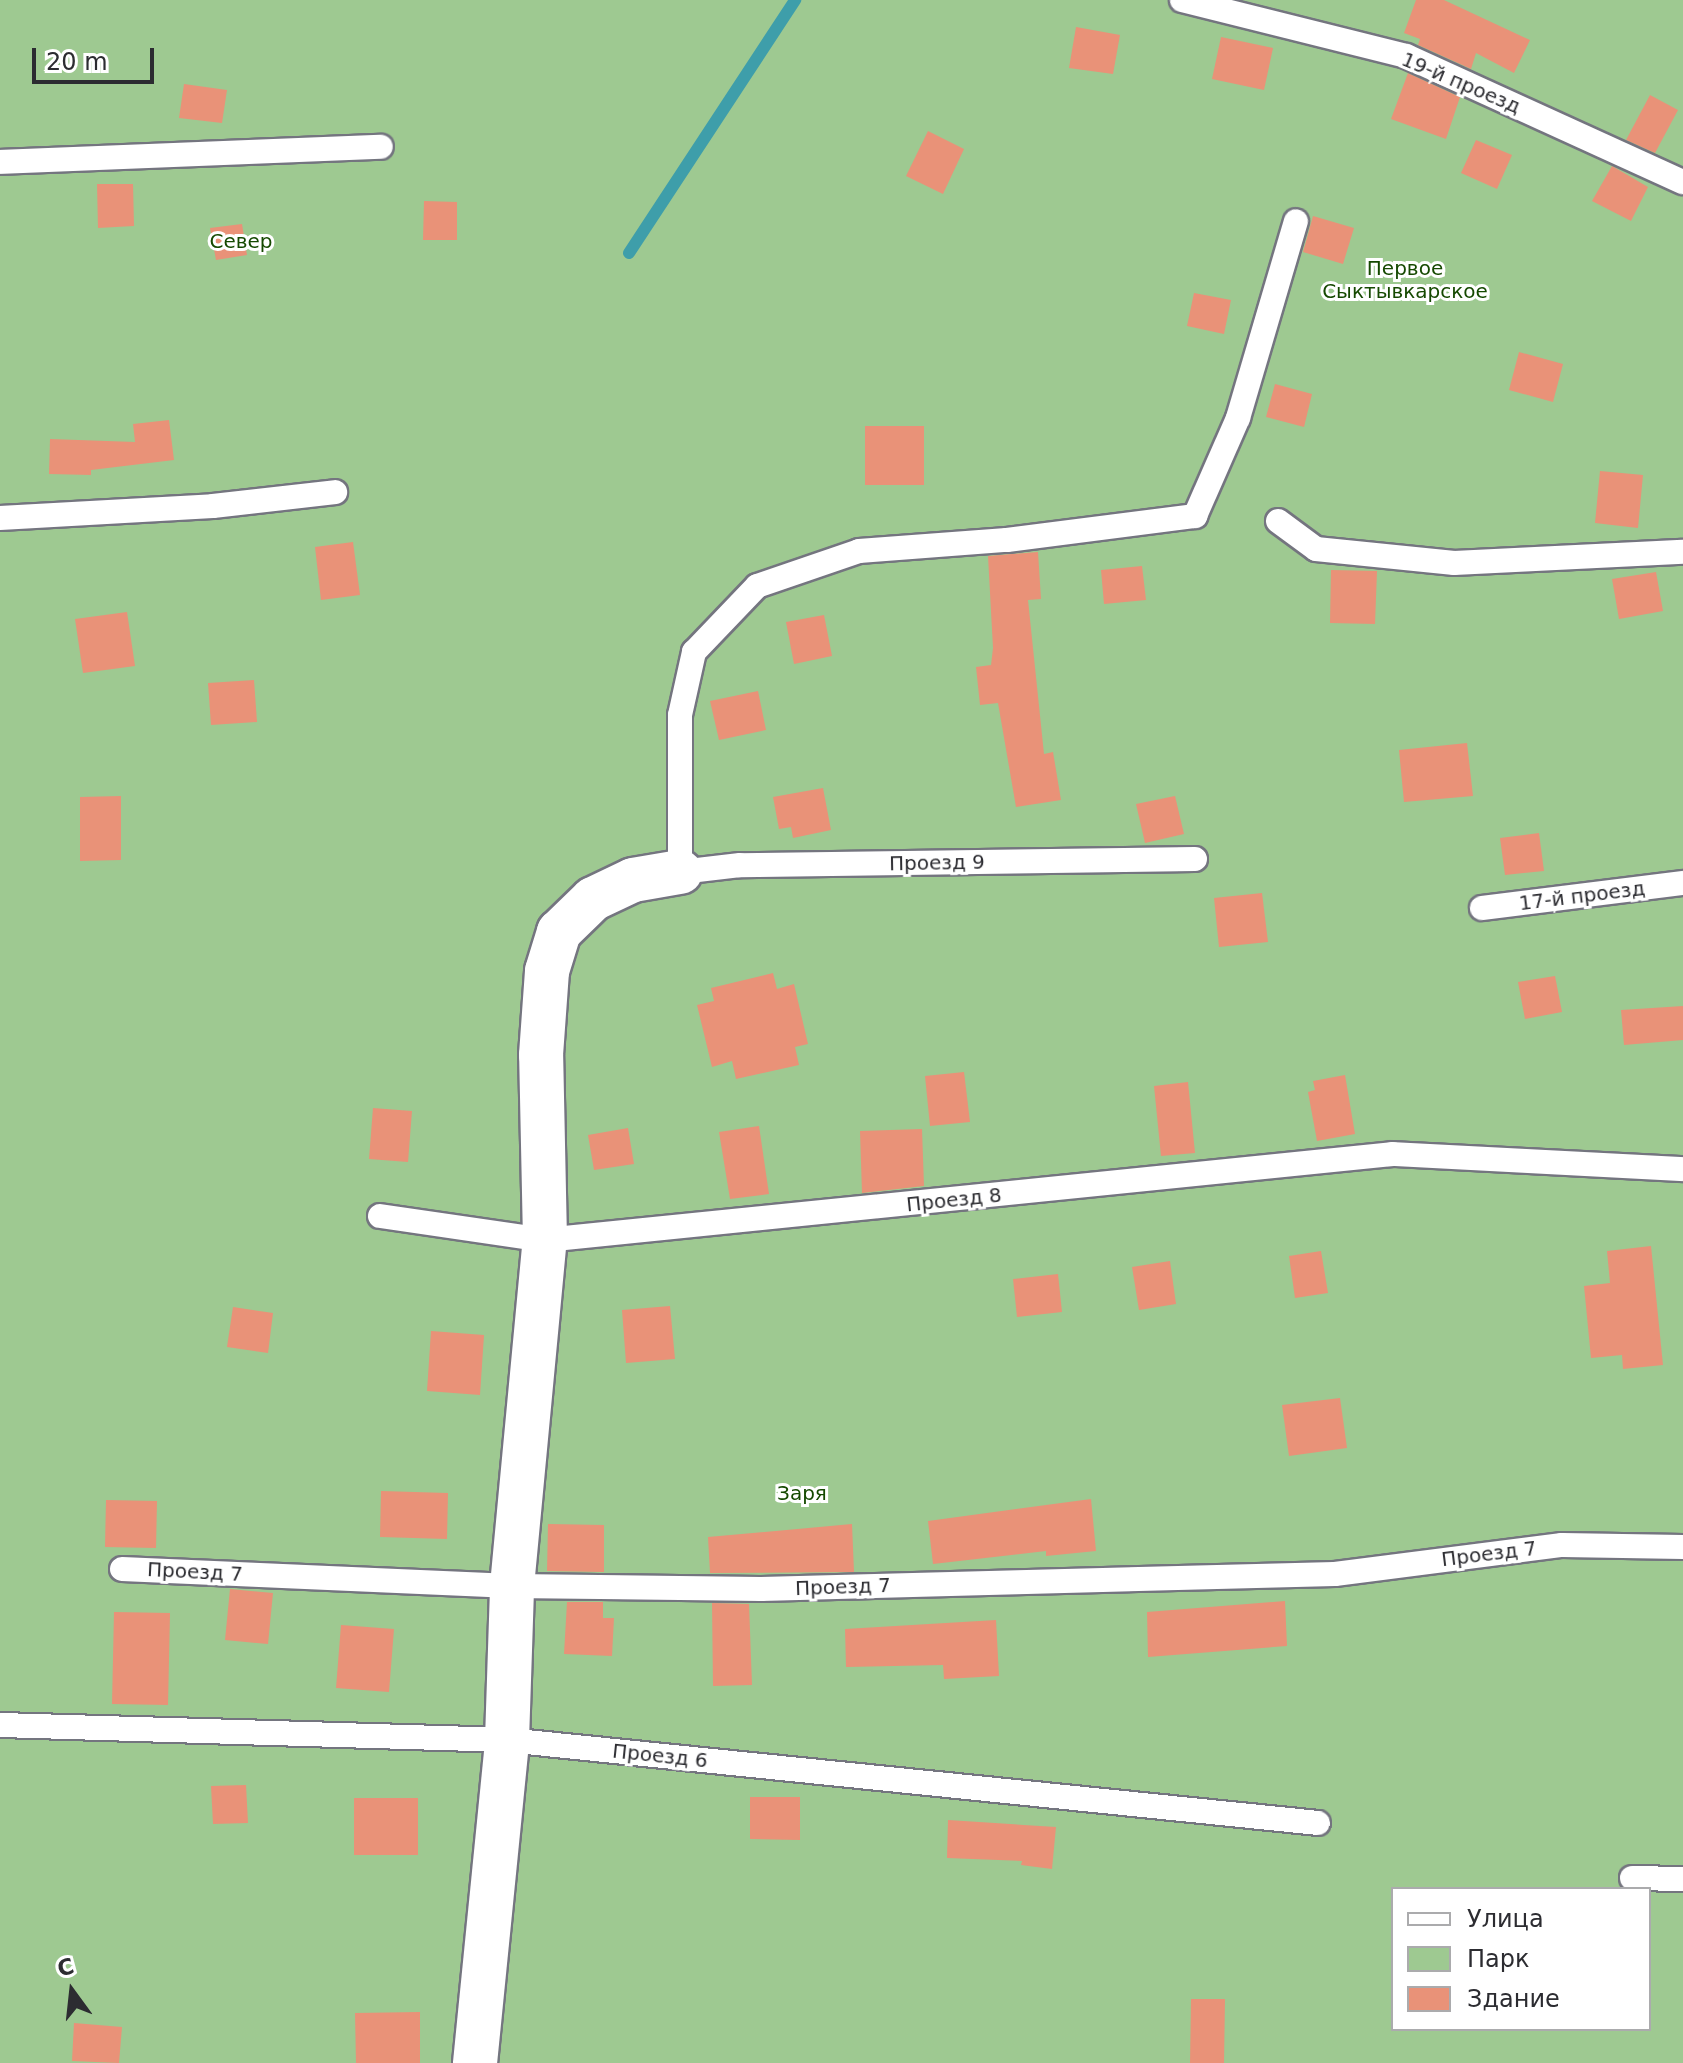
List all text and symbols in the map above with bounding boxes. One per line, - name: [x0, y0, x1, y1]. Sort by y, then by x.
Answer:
- scale bar: [36, 32, 158, 82]
- street label: 19-й проезд: [1398, 47, 1524, 119]
- text: 20 m: [46, 48, 108, 76]
- park label: Север: [209, 229, 273, 253]
- park label: Первое Сыктывкарское: [1322, 257, 1488, 304]
- street label: Проезд 9: [889, 850, 985, 876]
- street label: 17-й проезд: [1518, 876, 1646, 916]
- street label: Проезд 8: [905, 1183, 1003, 1217]
- park label: Заря: [777, 1481, 827, 1505]
- street label: Проезд 7: [1440, 1536, 1538, 1572]
- street label: Проезд 7: [147, 1558, 243, 1586]
- street label: Проезд 7: [795, 1573, 891, 1601]
- street label: Проезд 6: [611, 1739, 709, 1773]
- legend: [1391, 1887, 1651, 2031]
- text: Улица: [1467, 1905, 1544, 1933]
- text: Парк: [1467, 1945, 1529, 1973]
- north arrow: [32, 1951, 112, 2031]
- text: С: [55, 1953, 77, 1981]
- text: Здание: [1467, 1985, 1560, 2013]

